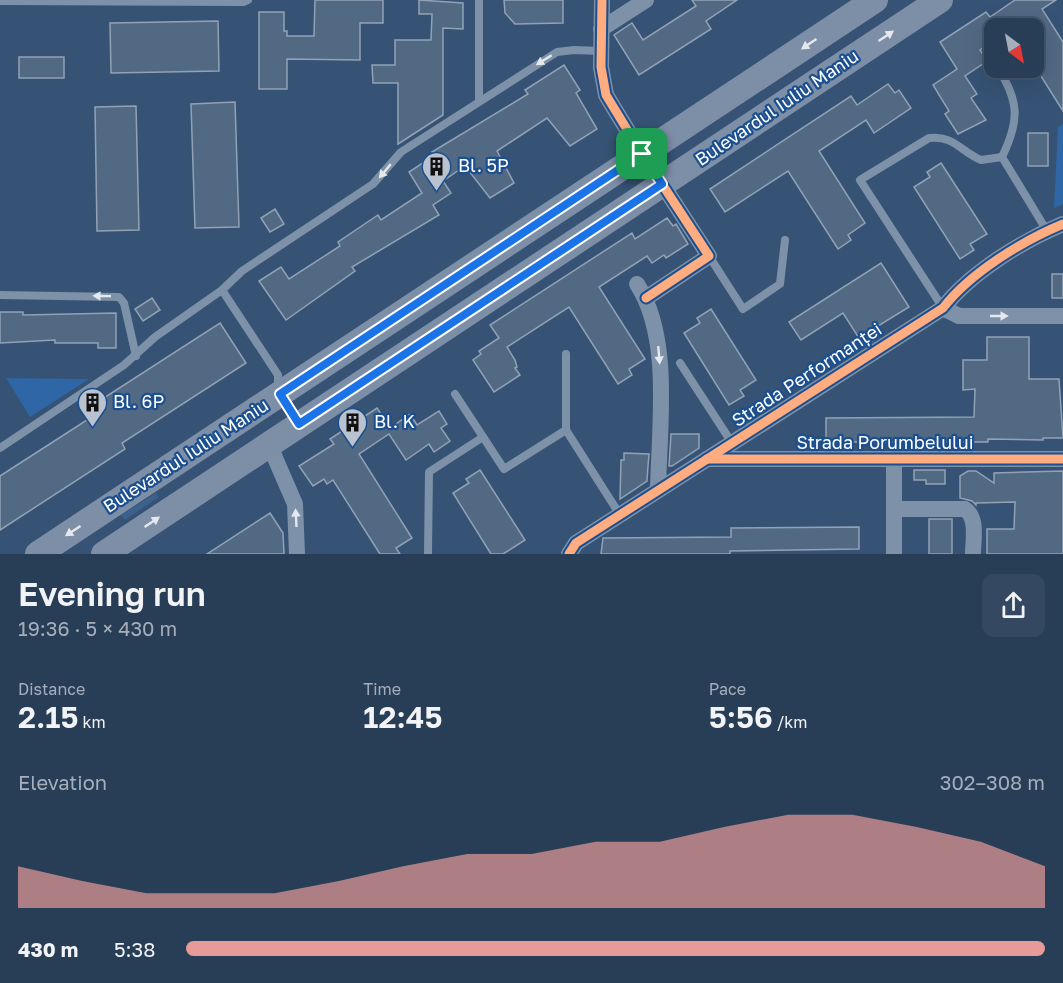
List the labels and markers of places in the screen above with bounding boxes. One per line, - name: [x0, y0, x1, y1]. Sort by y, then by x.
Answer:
- pin: [616, 128, 667, 179]
- building icon: Bl. 5P: [421, 150, 453, 192]
- place label: Bl. 5P: [458, 154, 509, 176]
- building icon: Bl. 6P: [76, 386, 108, 428]
- place label: Bl. 6P: [113, 390, 164, 412]
- building icon: Bl. K: [337, 406, 369, 448]
- place label: Bl. K: [374, 410, 415, 432]

